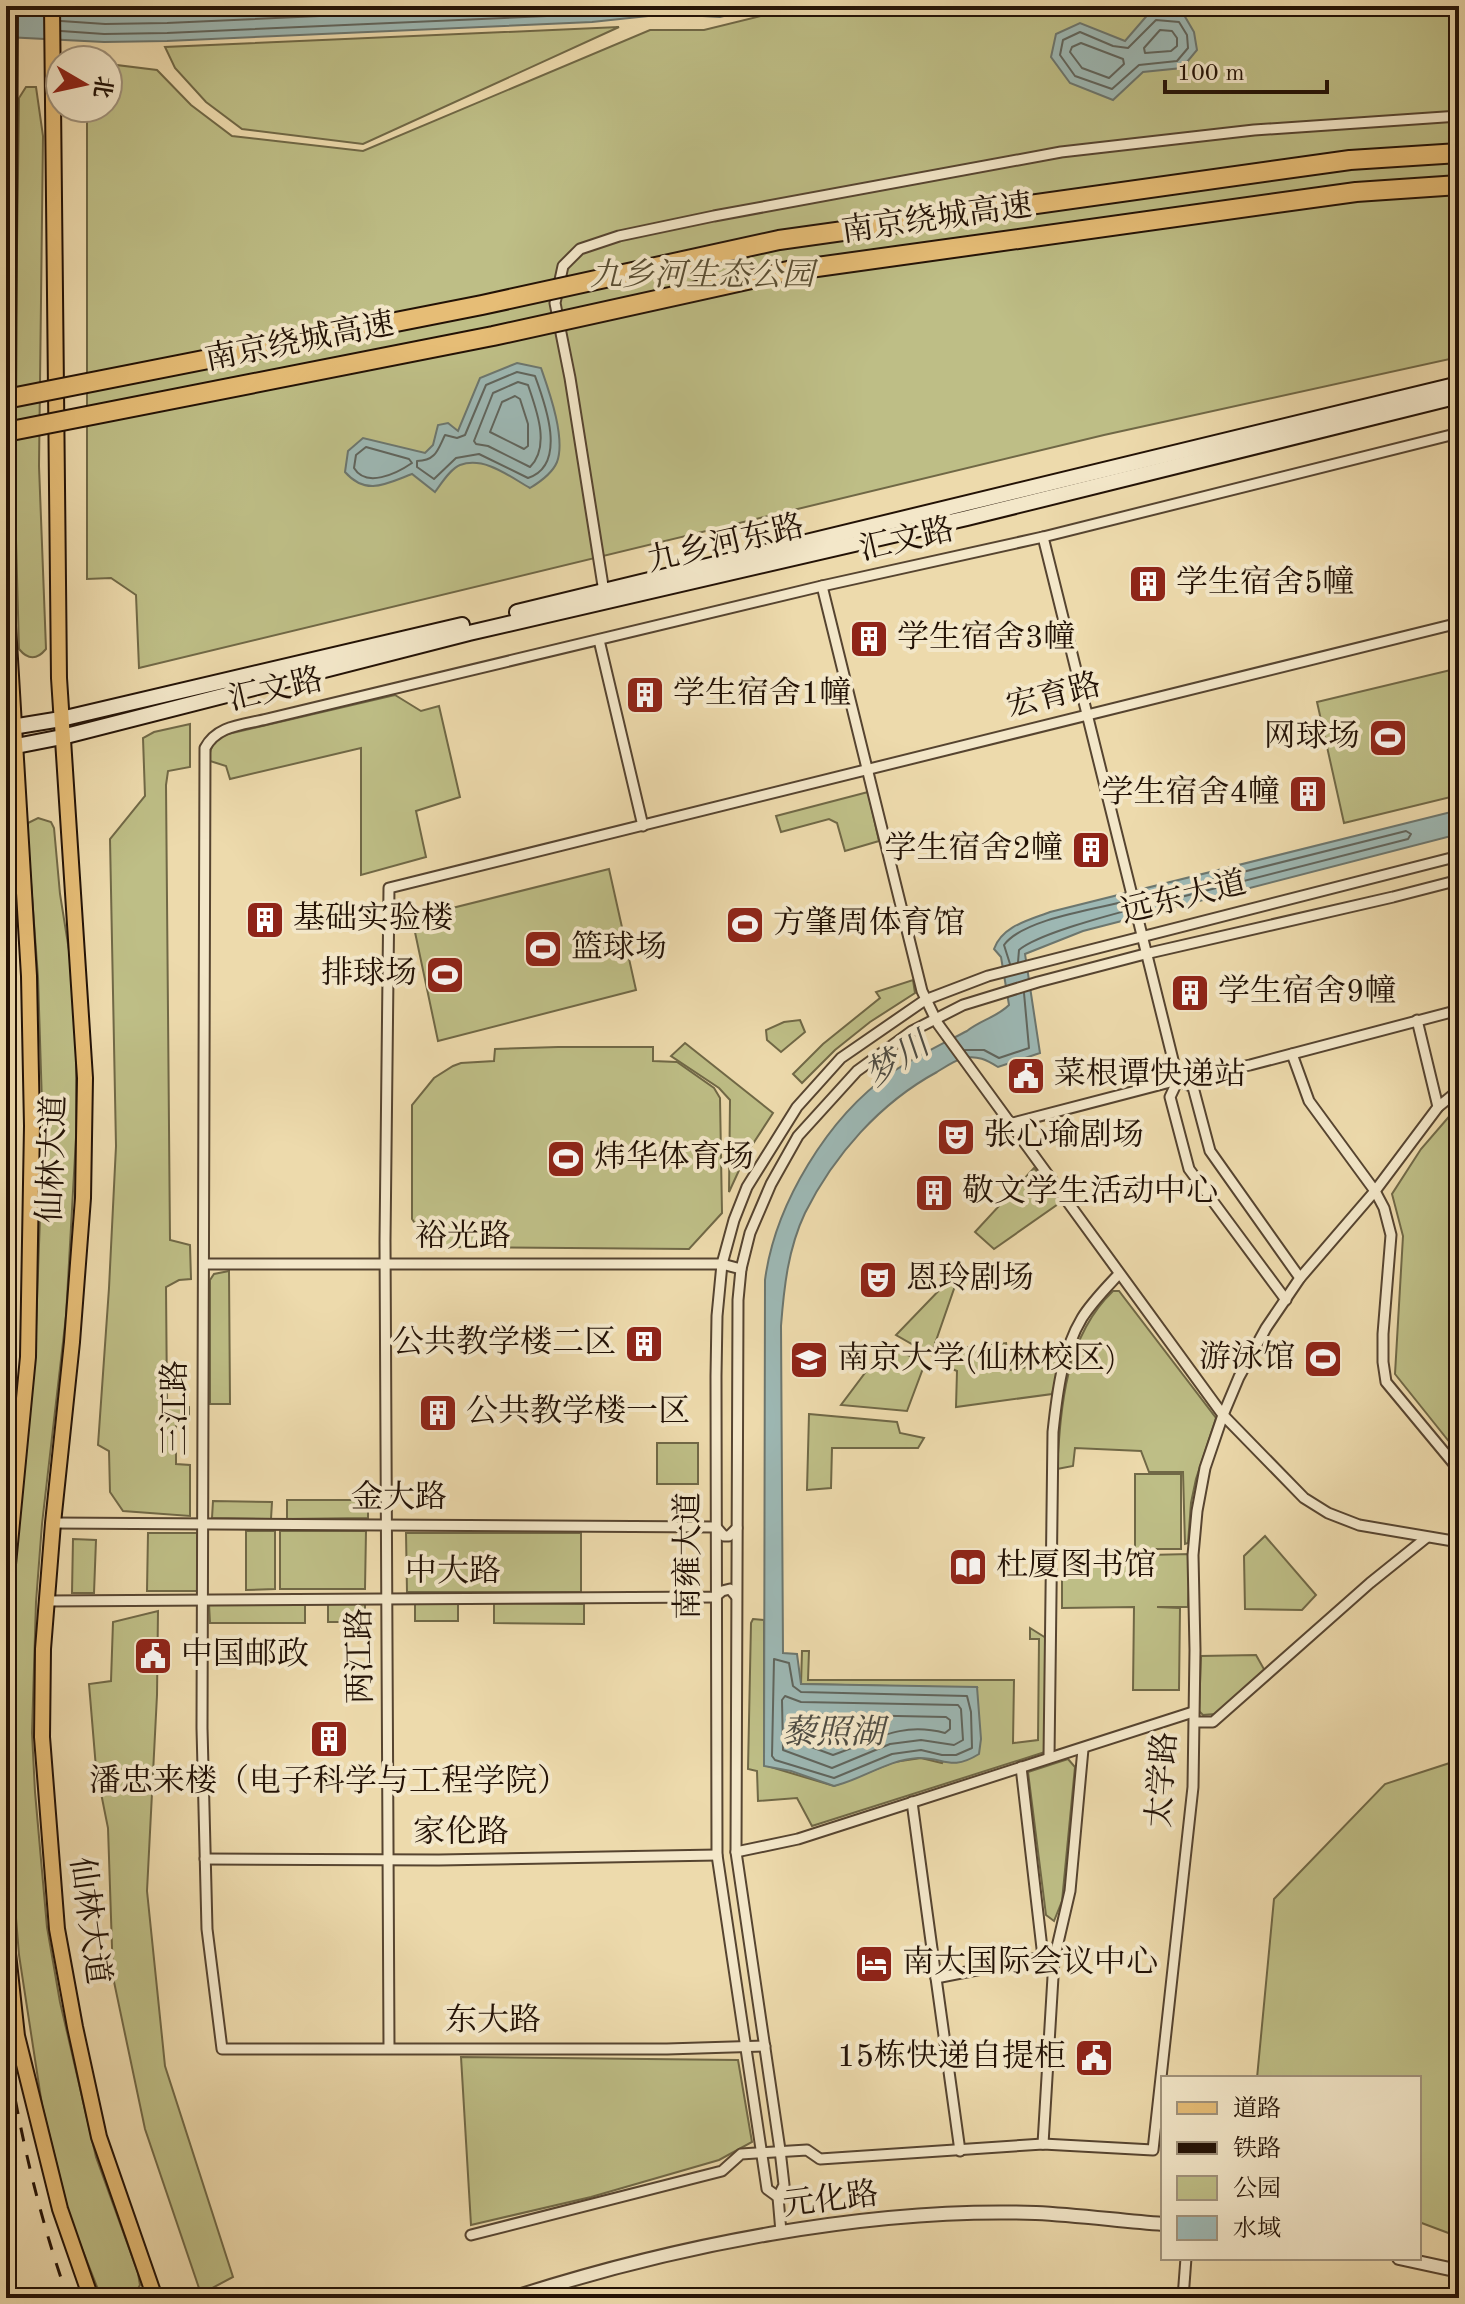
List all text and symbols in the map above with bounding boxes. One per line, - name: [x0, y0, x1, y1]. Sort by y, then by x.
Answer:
- north arrow: [44, 44, 124, 124]
- scale bar: [1165, 44, 1327, 94]
- text: 100 m: [1177, 62, 1245, 86]
- text: 北: [89, 74, 115, 100]
- street label: 南京绕城高速: [839, 187, 1034, 249]
- park label: 九乡河生态公园: [590, 257, 819, 293]
- street label: 南京绕城高速: [202, 305, 397, 377]
- street label: 九乡河东路: [644, 508, 808, 579]
- street label: 汇文路: [856, 512, 957, 567]
- building icon: 学生宿舍5幢: [1127, 563, 1169, 605]
- place label: 学生宿舍5幢: [1176, 565, 1355, 600]
- building icon: 学生宿舍3幢: [848, 618, 890, 660]
- place label: 学生宿舍3幢: [897, 620, 1076, 655]
- street label: 汇文路: [225, 662, 326, 717]
- street label: 宏育路: [1003, 666, 1104, 724]
- building icon: 学生宿舍1幢: [624, 674, 666, 716]
- place label: 学生宿舍1幢: [673, 676, 852, 711]
- sports icon: 网球场: [1367, 717, 1409, 759]
- place label: 网球场: [1264, 719, 1360, 754]
- building icon: 学生宿舍4幢: [1287, 773, 1329, 815]
- place label: 学生宿舍4幢: [1101, 775, 1280, 810]
- building icon: 学生宿舍2幢: [1070, 829, 1112, 871]
- place label: 学生宿舍2幢: [884, 831, 1063, 866]
- street label: 远东大道: [1117, 865, 1250, 930]
- building icon: 基础实验楼: [244, 899, 286, 941]
- place label: 基础实验楼: [293, 901, 453, 936]
- sports icon: 方肇周体育馆: [724, 904, 766, 946]
- place label: 方肇周体育馆: [773, 905, 965, 941]
- sports icon: 篮球场: [522, 928, 564, 970]
- place label: 篮球场: [571, 930, 667, 965]
- sports icon: 排球场: [424, 954, 466, 996]
- place label: 排球场: [321, 955, 417, 991]
- building icon: 学生宿舍9幢: [1169, 972, 1211, 1014]
- place label: 学生宿舍9幢: [1218, 974, 1397, 1009]
- water label: 梦川: [859, 1024, 939, 1094]
- public building icon: 菜根谭快递站: [1005, 1055, 1047, 1097]
- place label: 菜根谭快递站: [1054, 1057, 1246, 1092]
- street label: 仙林大道: [33, 1094, 72, 1224]
- theatre icon: 张心瑜剧场: [935, 1116, 977, 1158]
- place label: 张心瑜剧场: [984, 1117, 1144, 1153]
- sports icon: 炜华体育场: [545, 1138, 587, 1180]
- place label: 炜华体育场: [594, 1139, 754, 1175]
- building icon: 敬文学生活动中心: [913, 1172, 955, 1214]
- place label: 敬文学生活动中心: [962, 1174, 1218, 1209]
- street label: 裕光路: [415, 1219, 511, 1254]
- theatre icon: 恩玲剧场: [857, 1259, 899, 1301]
- place label: 恩玲剧场: [906, 1260, 1034, 1296]
- building icon: 公共教学楼二区: [623, 1323, 665, 1365]
- place label: 公共教学楼二区: [392, 1325, 616, 1360]
- sports icon: 游泳馆: [1302, 1338, 1344, 1380]
- school or university icon: 南京大学(仙林校区): [788, 1339, 830, 1381]
- place label: 游泳馆: [1199, 1339, 1295, 1375]
- place label: 南京大学(仙林校区): [837, 1340, 1117, 1376]
- street label: 三江路: [158, 1360, 193, 1456]
- building icon: 公共教学楼一区: [417, 1392, 459, 1434]
- place label: 公共教学楼一区: [466, 1394, 690, 1429]
- street label: 金大路: [351, 1479, 447, 1515]
- street label: 南雍大道: [670, 1492, 706, 1620]
- library icon: 杜厦图书馆: [947, 1546, 989, 1588]
- place label: 杜厦图书馆: [996, 1548, 1156, 1583]
- street label: 中大路: [405, 1554, 501, 1589]
- street label: 两江路: [342, 1608, 379, 1704]
- public building icon: 中国邮政: [132, 1635, 174, 1677]
- place label: 中国邮政: [181, 1637, 309, 1672]
- water label: 藜照湖: [782, 1714, 890, 1751]
- building icon: 潘忠来楼（电子科学与工程学院）: [308, 1718, 350, 1760]
- street label: 太学路: [1142, 1731, 1183, 1829]
- place label: 潘忠来楼（电子科学与工程学院）: [89, 1763, 569, 1799]
- street label: 家伦路: [413, 1814, 509, 1850]
- street label: 仙林大道: [63, 1855, 116, 1987]
- hotel icon: 南大国际会议中心: [853, 1943, 895, 1985]
- place label: 南大国际会议中心: [902, 1945, 1158, 1980]
- street label: 东大路: [445, 2003, 541, 2038]
- public building icon: 15栋快递自提柜: [1073, 2037, 1115, 2079]
- place label: 15栋快递自提柜: [837, 2038, 1066, 2074]
- legend: [1161, 2076, 1421, 2260]
- text: 道路: [1233, 2095, 1281, 2122]
- text: 铁路: [1233, 2135, 1281, 2162]
- street label: 元化路: [781, 2176, 881, 2223]
- text: 公园: [1233, 2176, 1281, 2202]
- text: 水域: [1233, 2215, 1281, 2242]

